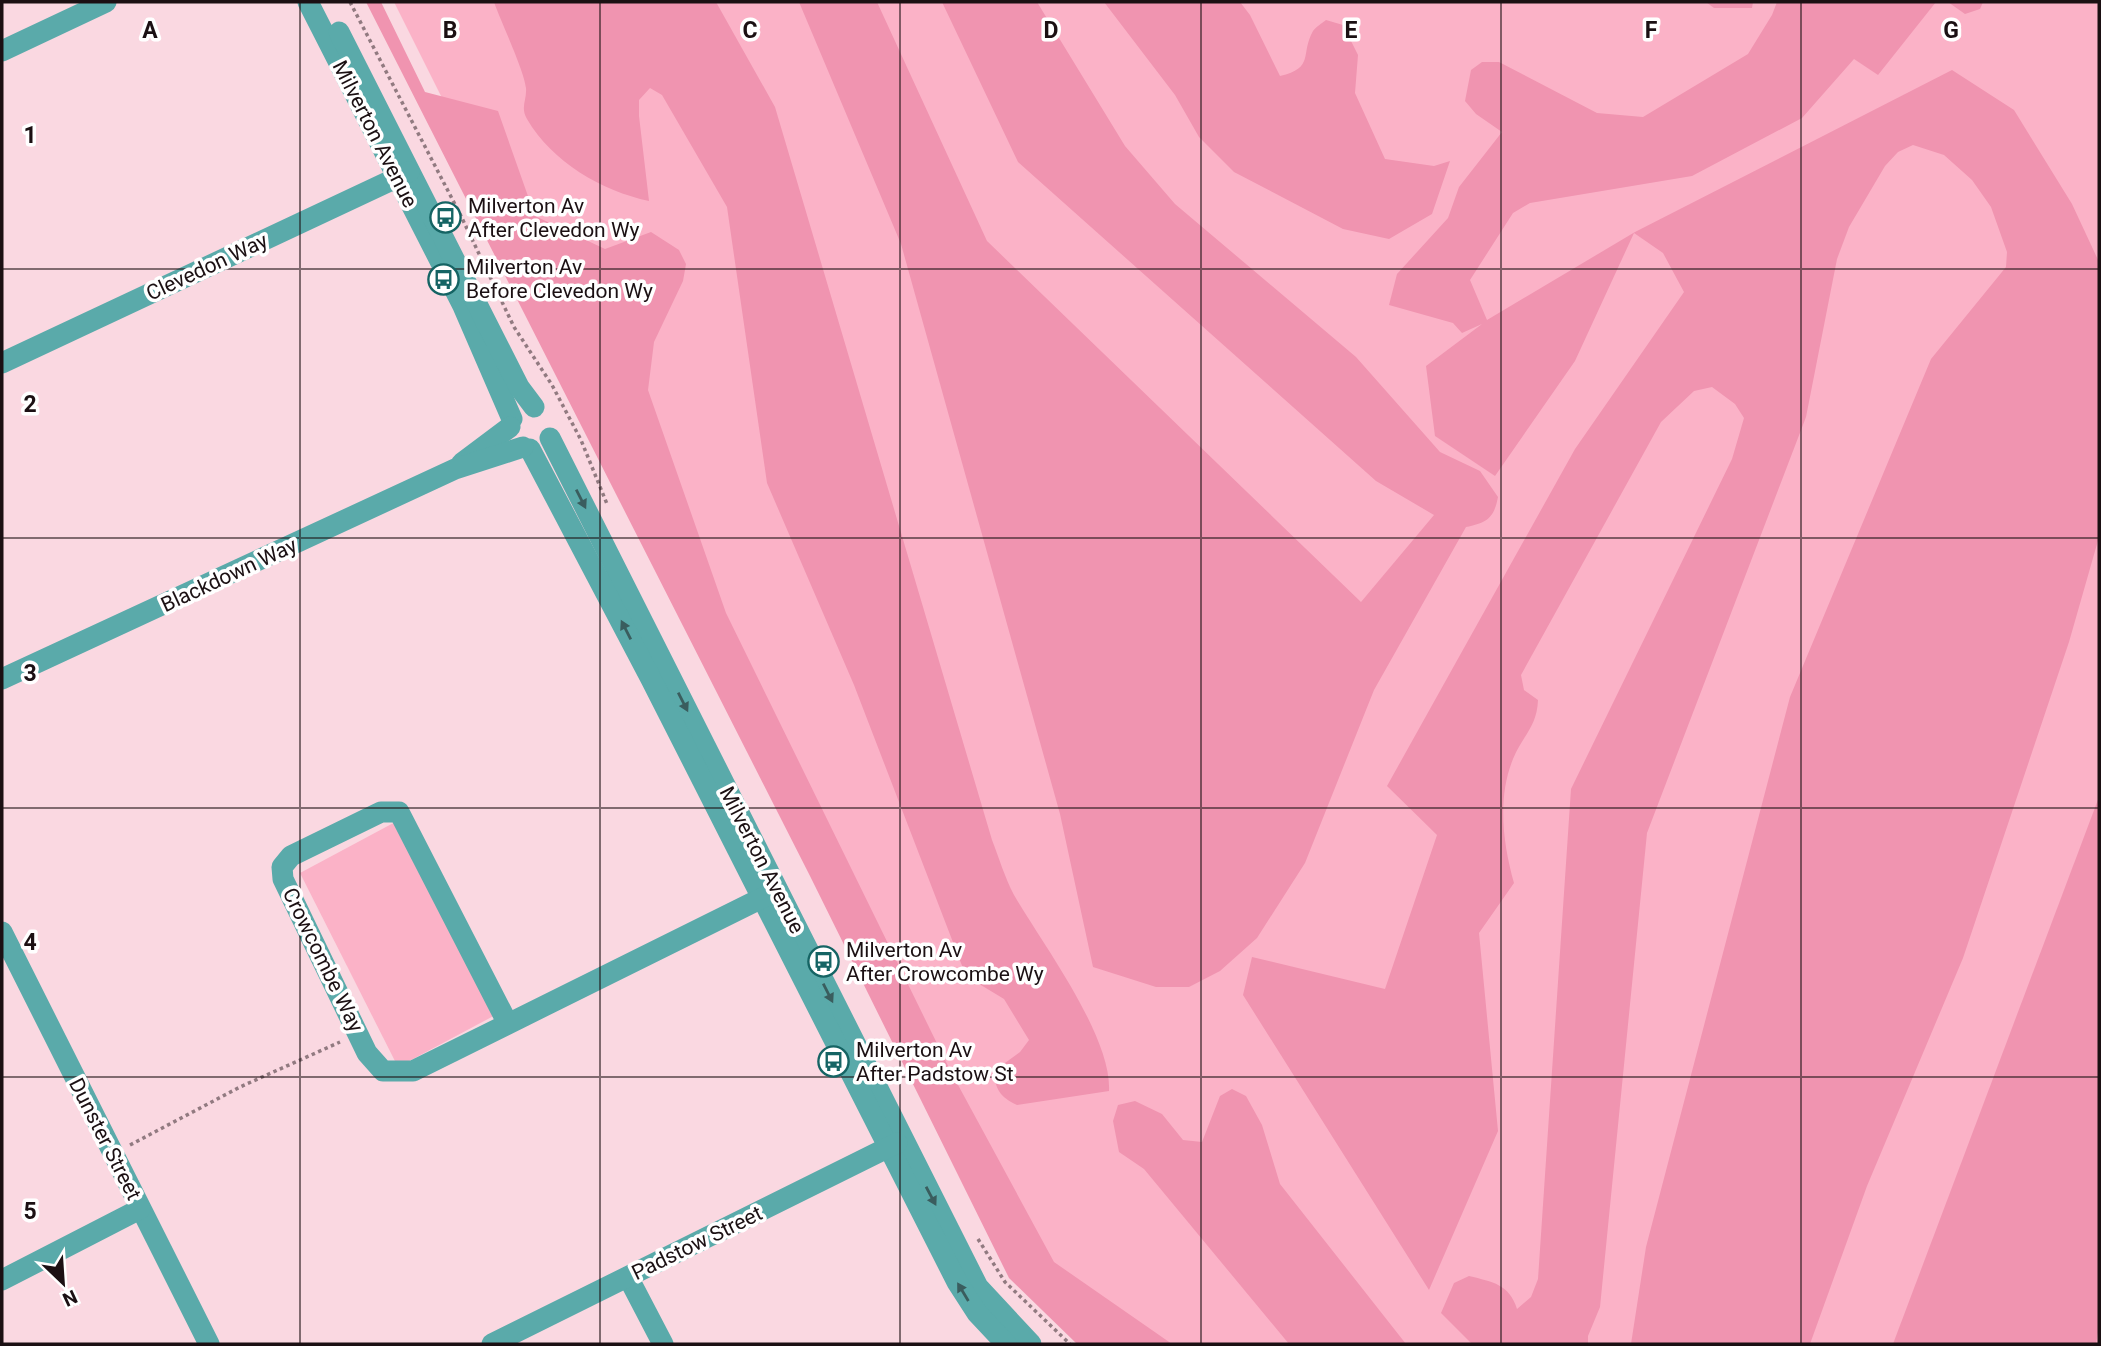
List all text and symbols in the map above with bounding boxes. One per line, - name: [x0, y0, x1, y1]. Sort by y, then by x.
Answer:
- text: A: [142, 17, 158, 44]
- text: B: [443, 17, 457, 44]
- text: C: [742, 17, 758, 44]
- text: D: [1044, 17, 1058, 44]
- text: E: [1345, 17, 1358, 44]
- text: F: [1645, 17, 1658, 44]
- text: G: [1943, 17, 1959, 44]
- street label: Milverton Avenue: [328, 57, 422, 211]
- text: 1: [23, 122, 37, 149]
- place label: Milverton Av After Clevedon Wy: [468, 194, 640, 242]
- bus stop icon: Milverton Av After Clevedon Wy: [428, 201, 462, 235]
- street label: Clevedon Way: [143, 228, 272, 306]
- place label: Milverton Av Before Clevedon Wy: [466, 255, 653, 303]
- bus stop icon: Milverton Av Before Clevedon Wy: [426, 262, 460, 296]
- text: 2: [23, 391, 37, 418]
- one-way arrow: [575, 489, 586, 509]
- street label: Blackdown Way: [157, 533, 301, 617]
- one-way arrow: [620, 621, 632, 640]
- text: 3: [23, 660, 37, 687]
- one-way arrow: [677, 692, 688, 712]
- street label: Milverton Avenue: [715, 783, 809, 937]
- street label: Crowcombe Way: [278, 884, 368, 1036]
- text: 4: [23, 929, 37, 956]
- place label: Milverton Av After Crowcombe Wy: [846, 938, 1044, 986]
- bus stop icon: Milverton Av After Crowcombe Wy: [806, 945, 840, 979]
- one-way arrow: [823, 983, 834, 1003]
- place label: Milverton Av After Padstow St: [856, 1038, 1014, 1086]
- bus stop icon: Milverton Av After Padstow St: [816, 1045, 850, 1079]
- street label: Dunster Street: [64, 1074, 146, 1204]
- one-way arrow: [925, 1186, 937, 1206]
- text: 5: [23, 1198, 37, 1225]
- street label: Padstow Street: [628, 1201, 766, 1285]
- north arrow: [28, 1248, 98, 1318]
- one-way arrow: [956, 1282, 969, 1301]
- text: N: [59, 1285, 81, 1311]

